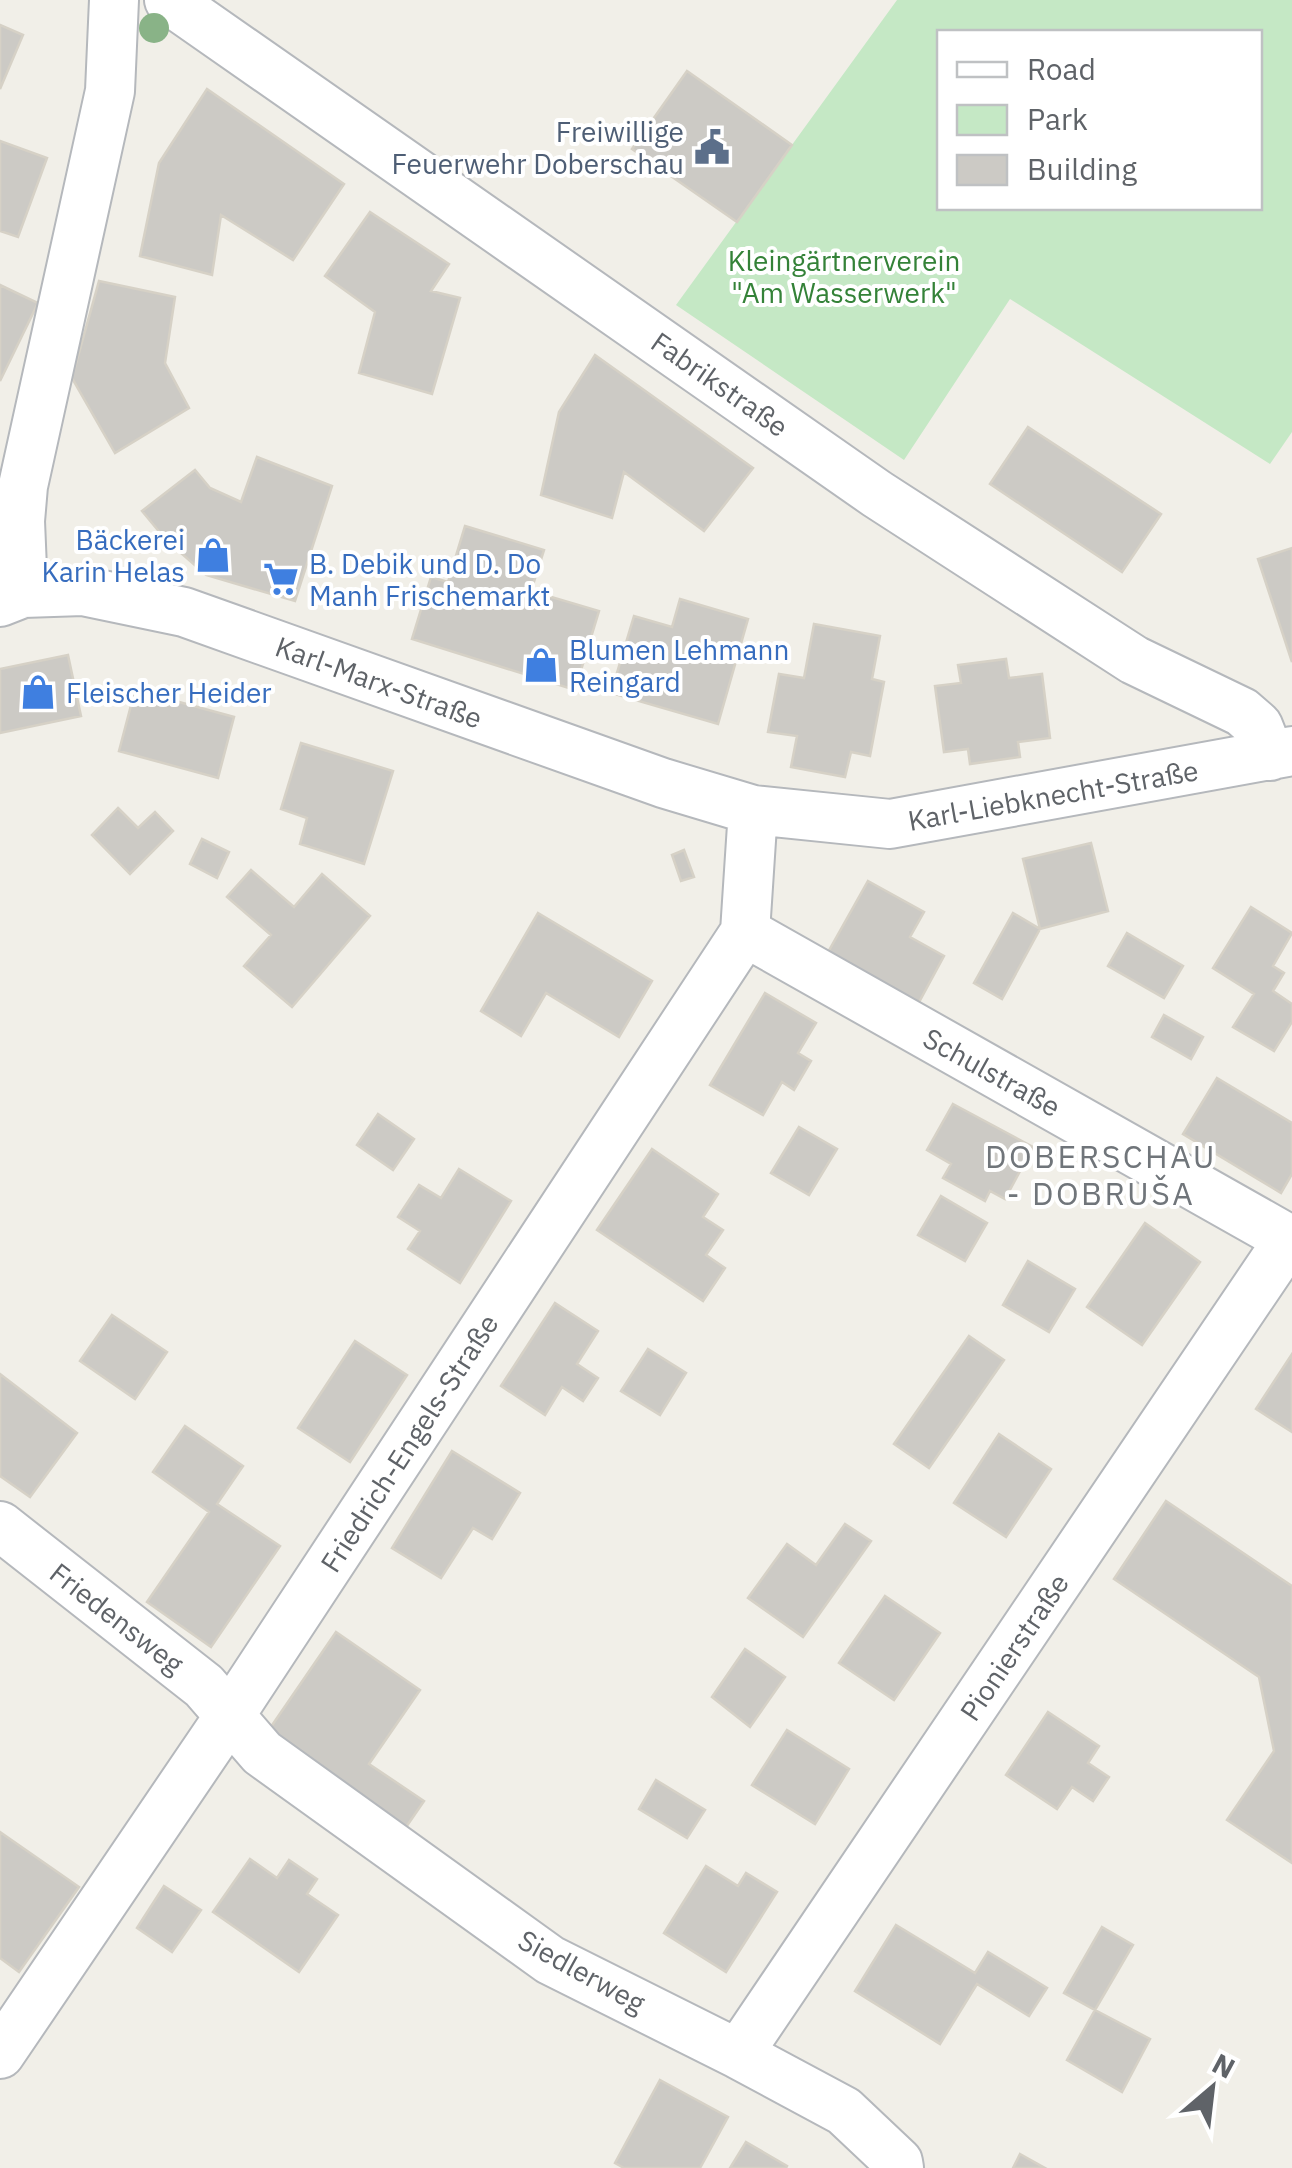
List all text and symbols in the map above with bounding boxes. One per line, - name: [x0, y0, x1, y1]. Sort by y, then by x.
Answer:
- legend: [937, 30, 1262, 210]
- text: Road: [1027, 49, 1096, 88]
- text: Park: [1027, 99, 1088, 138]
- place label: Freiwillige Feuerwehr Doberschau: [392, 113, 684, 182]
- public building icon: Freiwillige Feuerwehr Doberschau: [693, 128, 731, 166]
- text: Building: [1027, 149, 1137, 188]
- park label: Kleingärtnerverein "Am Wasserwerk": [728, 242, 960, 311]
- street label: Fabrikstraße: [644, 323, 796, 445]
- place label: Bäckerei Karin Helas: [42, 521, 185, 590]
- shop icon: Bäckerei Karin Helas: [194, 536, 232, 574]
- place label: B. Debik und D. Do Manh Frischemarkt: [309, 545, 550, 614]
- supermarket icon: B. Debik und D. Do Manh Frischemarkt: [262, 560, 300, 598]
- street label: Karl-Marx-Straße: [271, 627, 487, 737]
- place label: Blumen Lehmann Reingard: [569, 631, 789, 700]
- shop icon: Blumen Lehmann Reingard: [522, 646, 560, 684]
- shop icon: Fleischer Heider: [19, 673, 57, 711]
- place label: Fleischer Heider: [66, 674, 272, 711]
- street label: Karl-Liebknecht-Straße: [905, 751, 1201, 839]
- street label: Schulstraße: [917, 1019, 1067, 1125]
- district label: DOBERSCHAU - DOBRUŠA: [985, 1135, 1217, 1214]
- street label: Friedrich-Engels-Straße: [312, 1307, 506, 1579]
- street label: Friedensweg: [43, 1554, 192, 1682]
- street label: Pionierstraße: [951, 1566, 1077, 1728]
- street label: Siedlerweg: [512, 1921, 652, 2021]
- north arrow: [1162, 2038, 1262, 2138]
- text: N: [1206, 2044, 1242, 2087]

